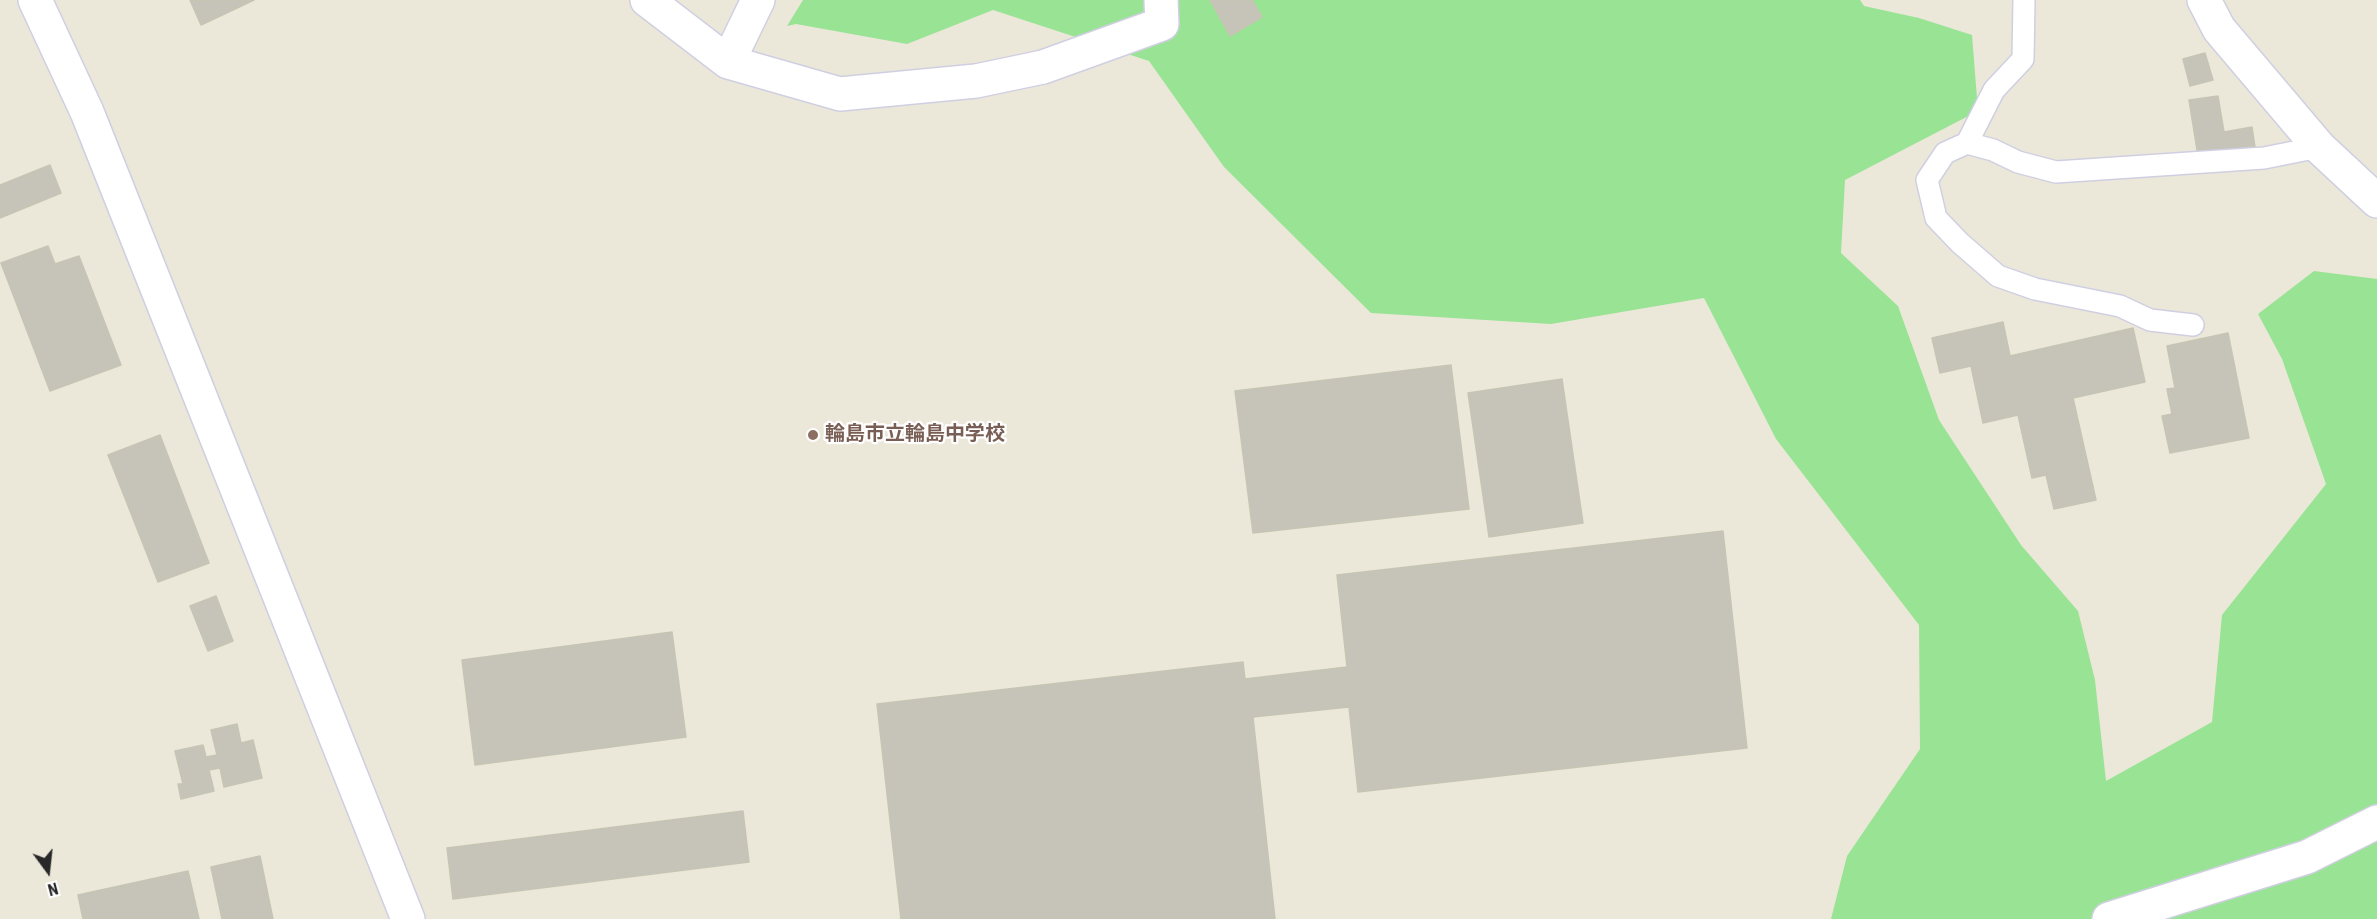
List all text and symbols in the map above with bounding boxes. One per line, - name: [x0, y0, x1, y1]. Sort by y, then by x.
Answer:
- place label: 輪島市立輪島中学校: [825, 423, 1005, 447]
- marker: 輪島市立輪島中学校: [806, 428, 820, 442]
- north arrow: [18, 841, 78, 901]
- text: N: [46, 878, 60, 899]

